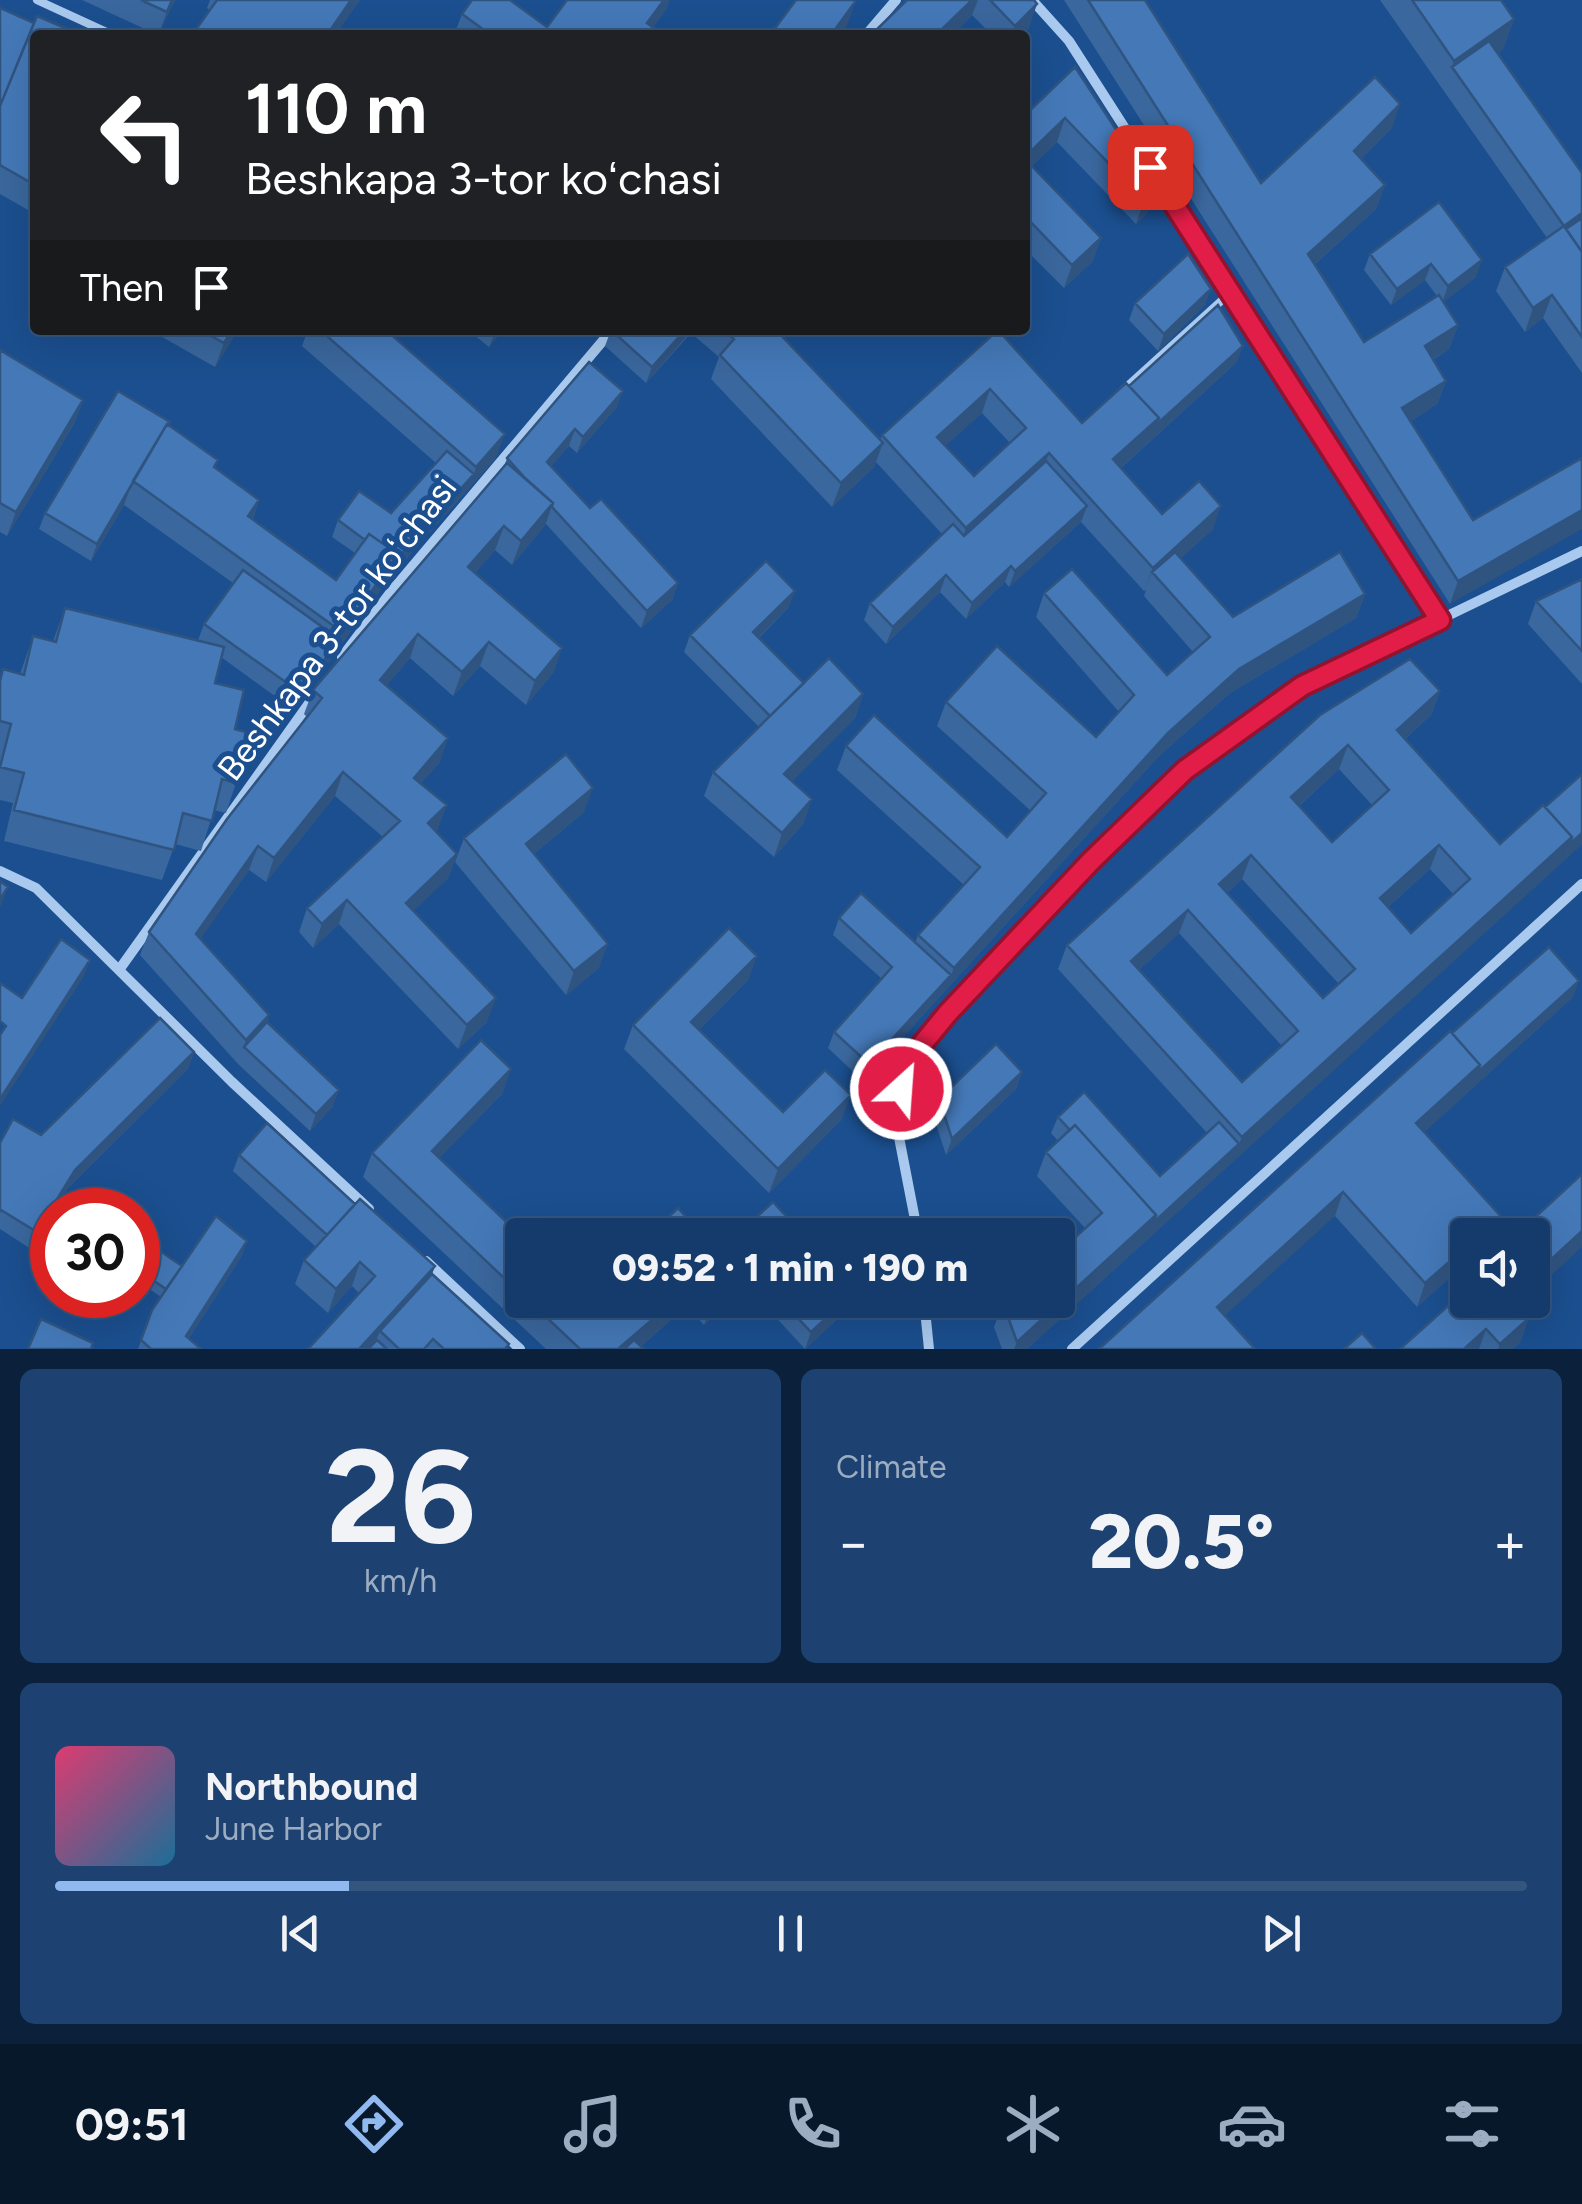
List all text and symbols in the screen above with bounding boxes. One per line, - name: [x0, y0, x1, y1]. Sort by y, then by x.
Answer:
- text: 110 m: [245, 66, 427, 151]
- icon: left: [80, 70, 210, 200]
- pin: [1108, 125, 1193, 210]
- icon: arrive: [1123, 140, 1178, 195]
- text: Beshkapa 3-tor koʻchasi: [245, 151, 722, 205]
- icon: arrive: [184, 260, 239, 315]
- text: Then: [80, 265, 164, 311]
- street label: Beshkapa 3-tor koʻchasi: [209, 467, 465, 789]
- position arrow: [849, 1037, 953, 1141]
- speed limit sign: 30: [30, 1188, 160, 1318]
- map controls: [1450, 1218, 1550, 1318]
- button: sound: [1450, 1218, 1550, 1318]
- text: 09:52 · 1 min · 190 m: [612, 1245, 968, 1291]
- text: 26: [325, 1419, 476, 1575]
- text: Climate: [836, 1448, 947, 1486]
- text: 20.5°: [1089, 1497, 1274, 1587]
- text: −: [836, 1510, 870, 1576]
- text: +: [1493, 1510, 1527, 1576]
- text: km/h: [364, 1562, 437, 1600]
- text: Northbound: [205, 1764, 418, 1810]
- text: June Harbor: [205, 1810, 382, 1848]
- icon: previous: [273, 1906, 328, 1961]
- icon: pause: [763, 1906, 818, 1961]
- icon: next: [1254, 1906, 1309, 1961]
- icon: directions: [339, 2089, 409, 2159]
- icon: music: [558, 2089, 628, 2159]
- icon: phone: [778, 2089, 848, 2159]
- icon: climate: [998, 2089, 1068, 2159]
- icon: car: [1217, 2089, 1287, 2159]
- icon: filters: [1437, 2089, 1507, 2159]
- text: 09:51: [75, 2097, 189, 2151]

